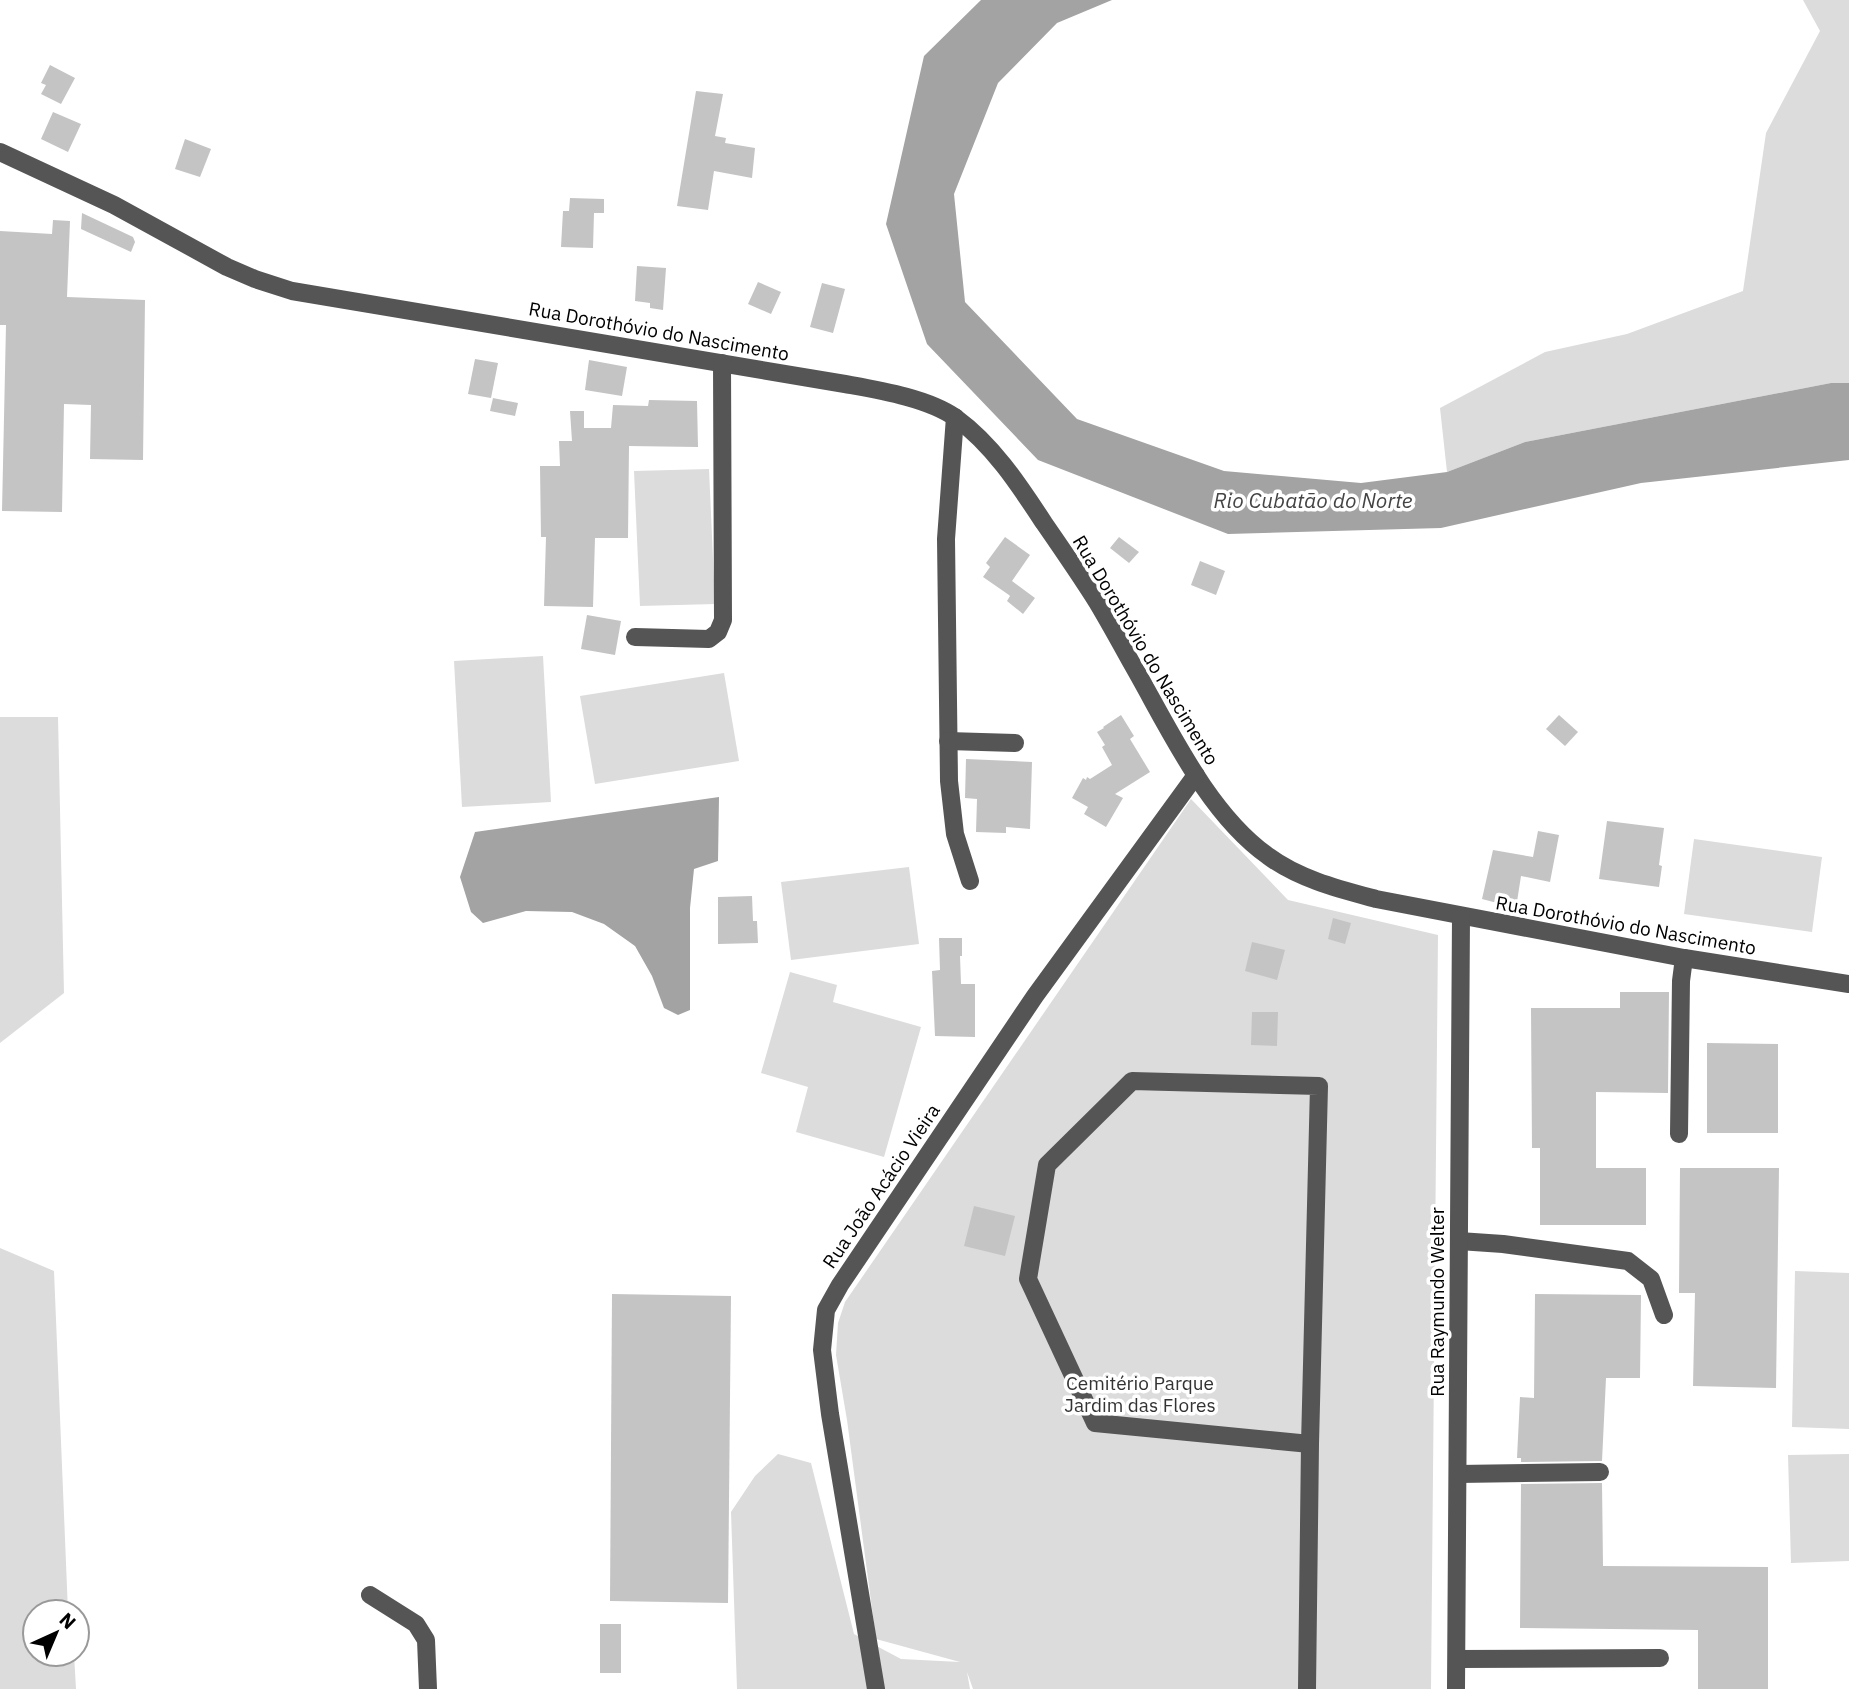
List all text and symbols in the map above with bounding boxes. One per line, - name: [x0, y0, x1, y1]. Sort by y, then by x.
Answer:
- street label: Rua Dorothóvio do Nascimento: [527, 296, 791, 366]
- water label: Rio Cubatão do Norte: [1214, 486, 1413, 514]
- street label: Rua Dorothóvio do Nascimento: [1068, 531, 1224, 769]
- street label: Rua Dorothóvio do Nascimento: [1494, 890, 1758, 960]
- street label: Rua João Acácio Vieira: [817, 1099, 945, 1273]
- street label: Rua Raymundo Welter: [1425, 1207, 1449, 1397]
- park label: Cemitério Parque Jardim das Flores: [1064, 1371, 1216, 1417]
- north arrow: [21, 1598, 91, 1668]
- text: N: [55, 1607, 81, 1634]

